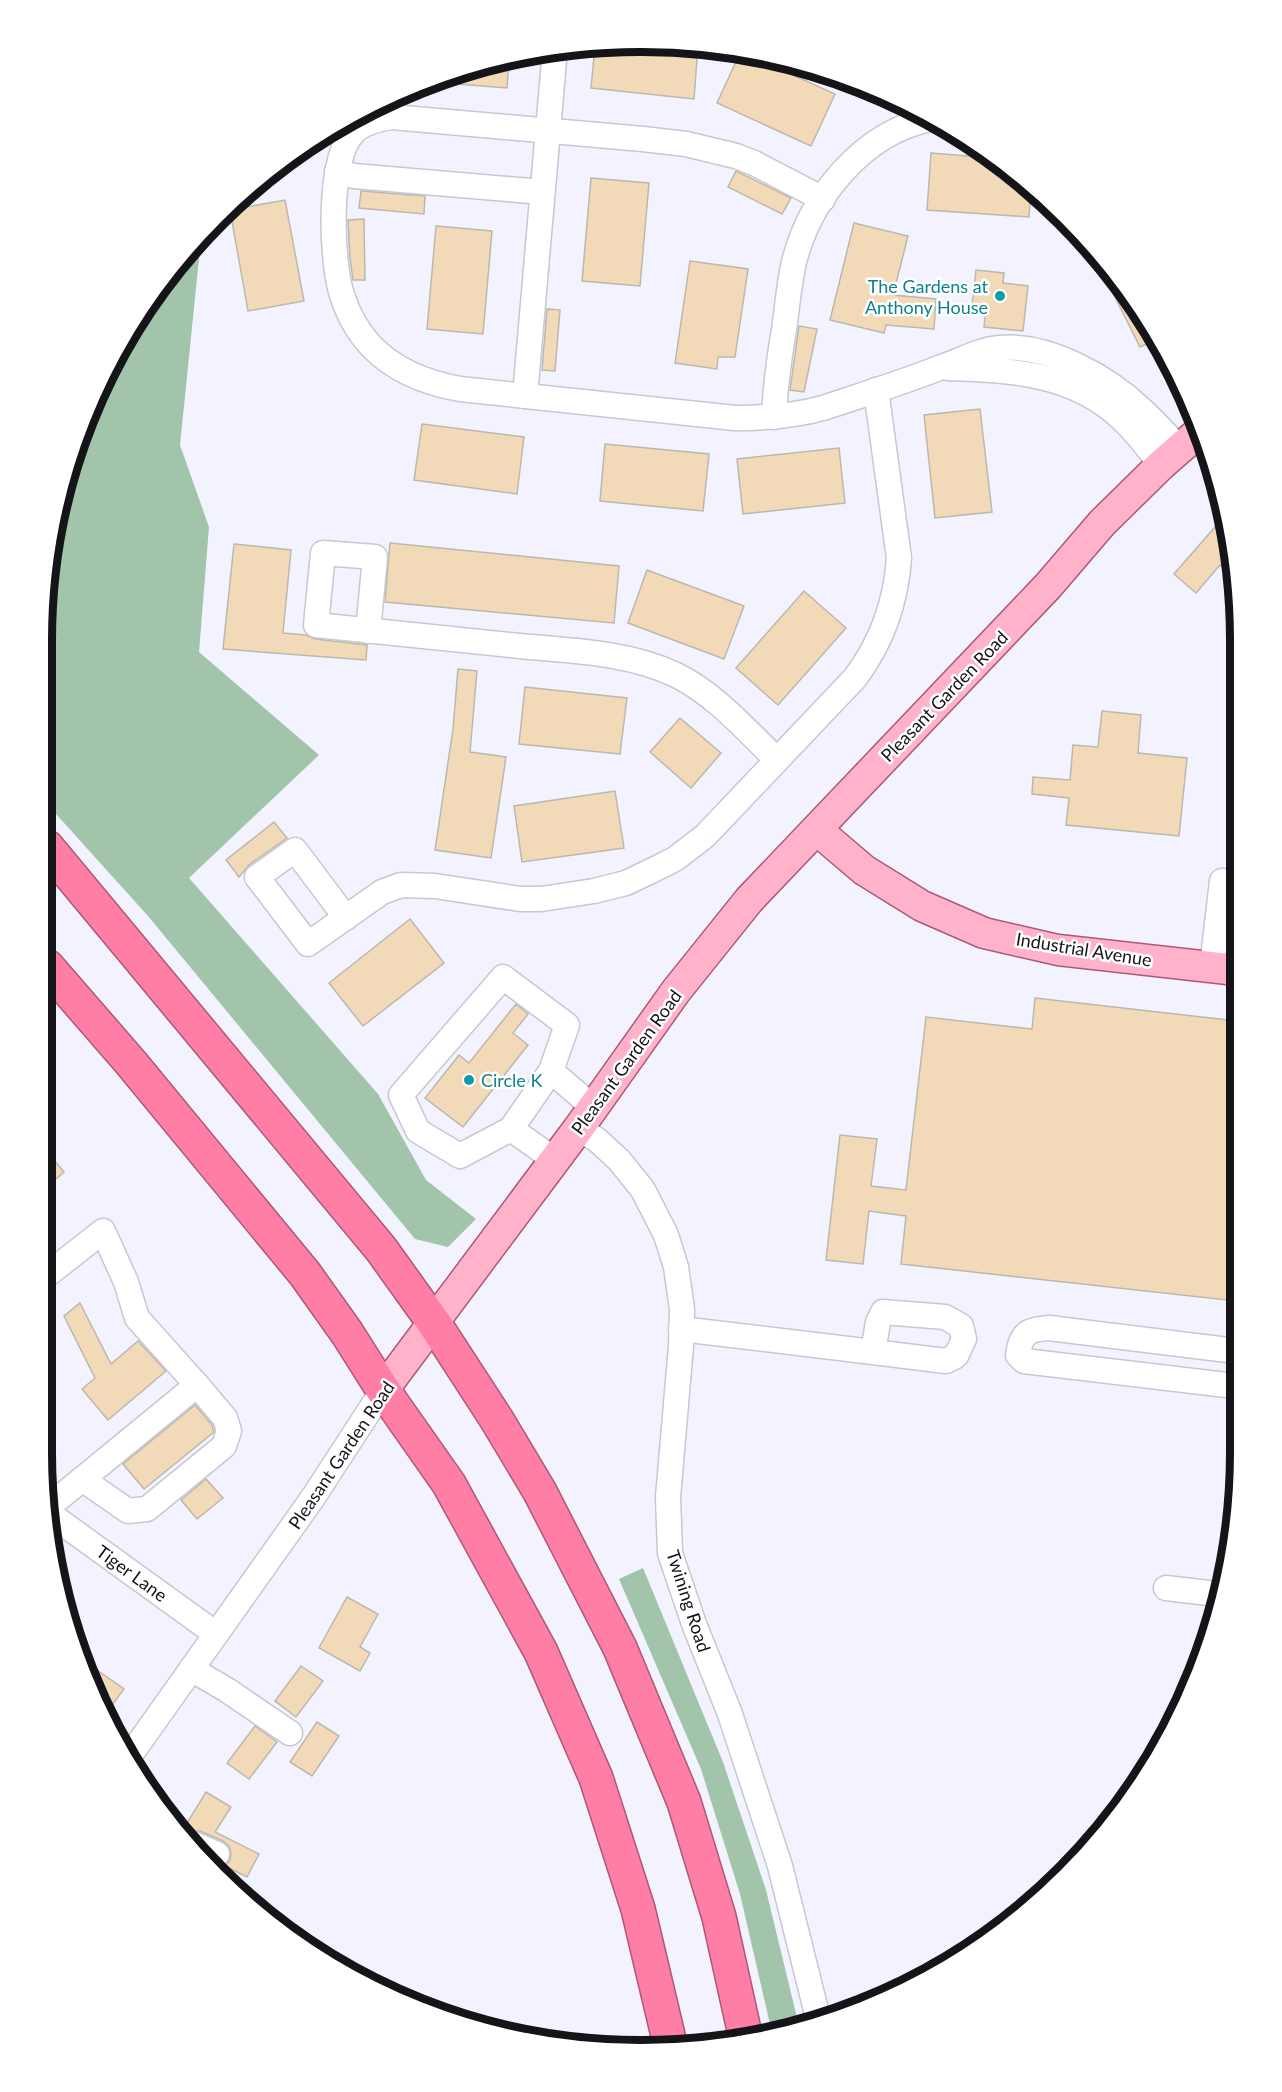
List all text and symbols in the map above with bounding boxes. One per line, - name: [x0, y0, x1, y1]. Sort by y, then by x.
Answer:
- place label: The Gardens at Anthony House: [865, 275, 989, 318]
- marker: The Gardens at Anthony House: [993, 289, 1007, 303]
- street label: Pleasant Garden Road: [876, 626, 1012, 766]
- street label: Industrial Avenue: [1015, 927, 1153, 971]
- street label: Pleasant Garden Road: [566, 985, 686, 1139]
- place label: Circle K: [481, 1069, 542, 1091]
- marker: Circle K: [462, 1073, 476, 1087]
- street label: Pleasant Garden Road: [283, 1377, 399, 1533]
- street label: Tiger Lane: [92, 1540, 172, 1606]
- street label: Twining Road: [662, 1547, 716, 1655]

